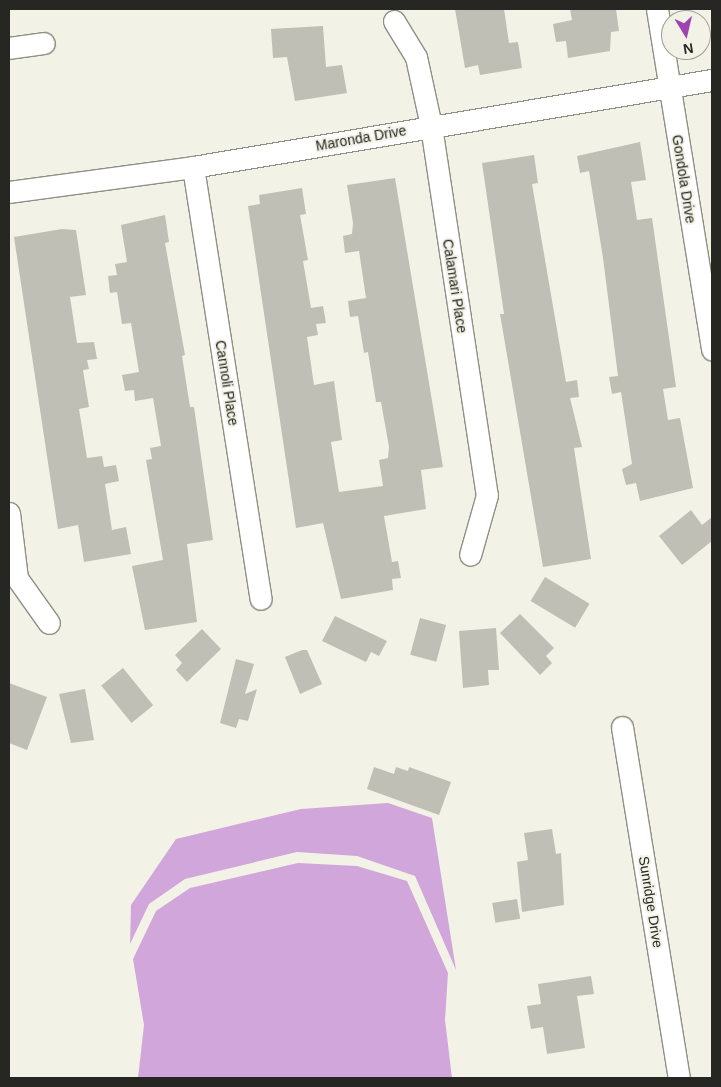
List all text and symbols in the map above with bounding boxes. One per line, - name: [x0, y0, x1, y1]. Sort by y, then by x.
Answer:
- north arrow: [661, 10, 711, 60]
- text: N: [682, 40, 694, 58]
- street label: Maronda Drive: [314, 122, 408, 154]
- street label: Gondola Drive: [669, 133, 699, 225]
- street label: Calamari Place: [439, 238, 471, 334]
- street label: Cannoli Place: [212, 339, 242, 427]
- street label: Sunridge Drive: [635, 855, 667, 949]

